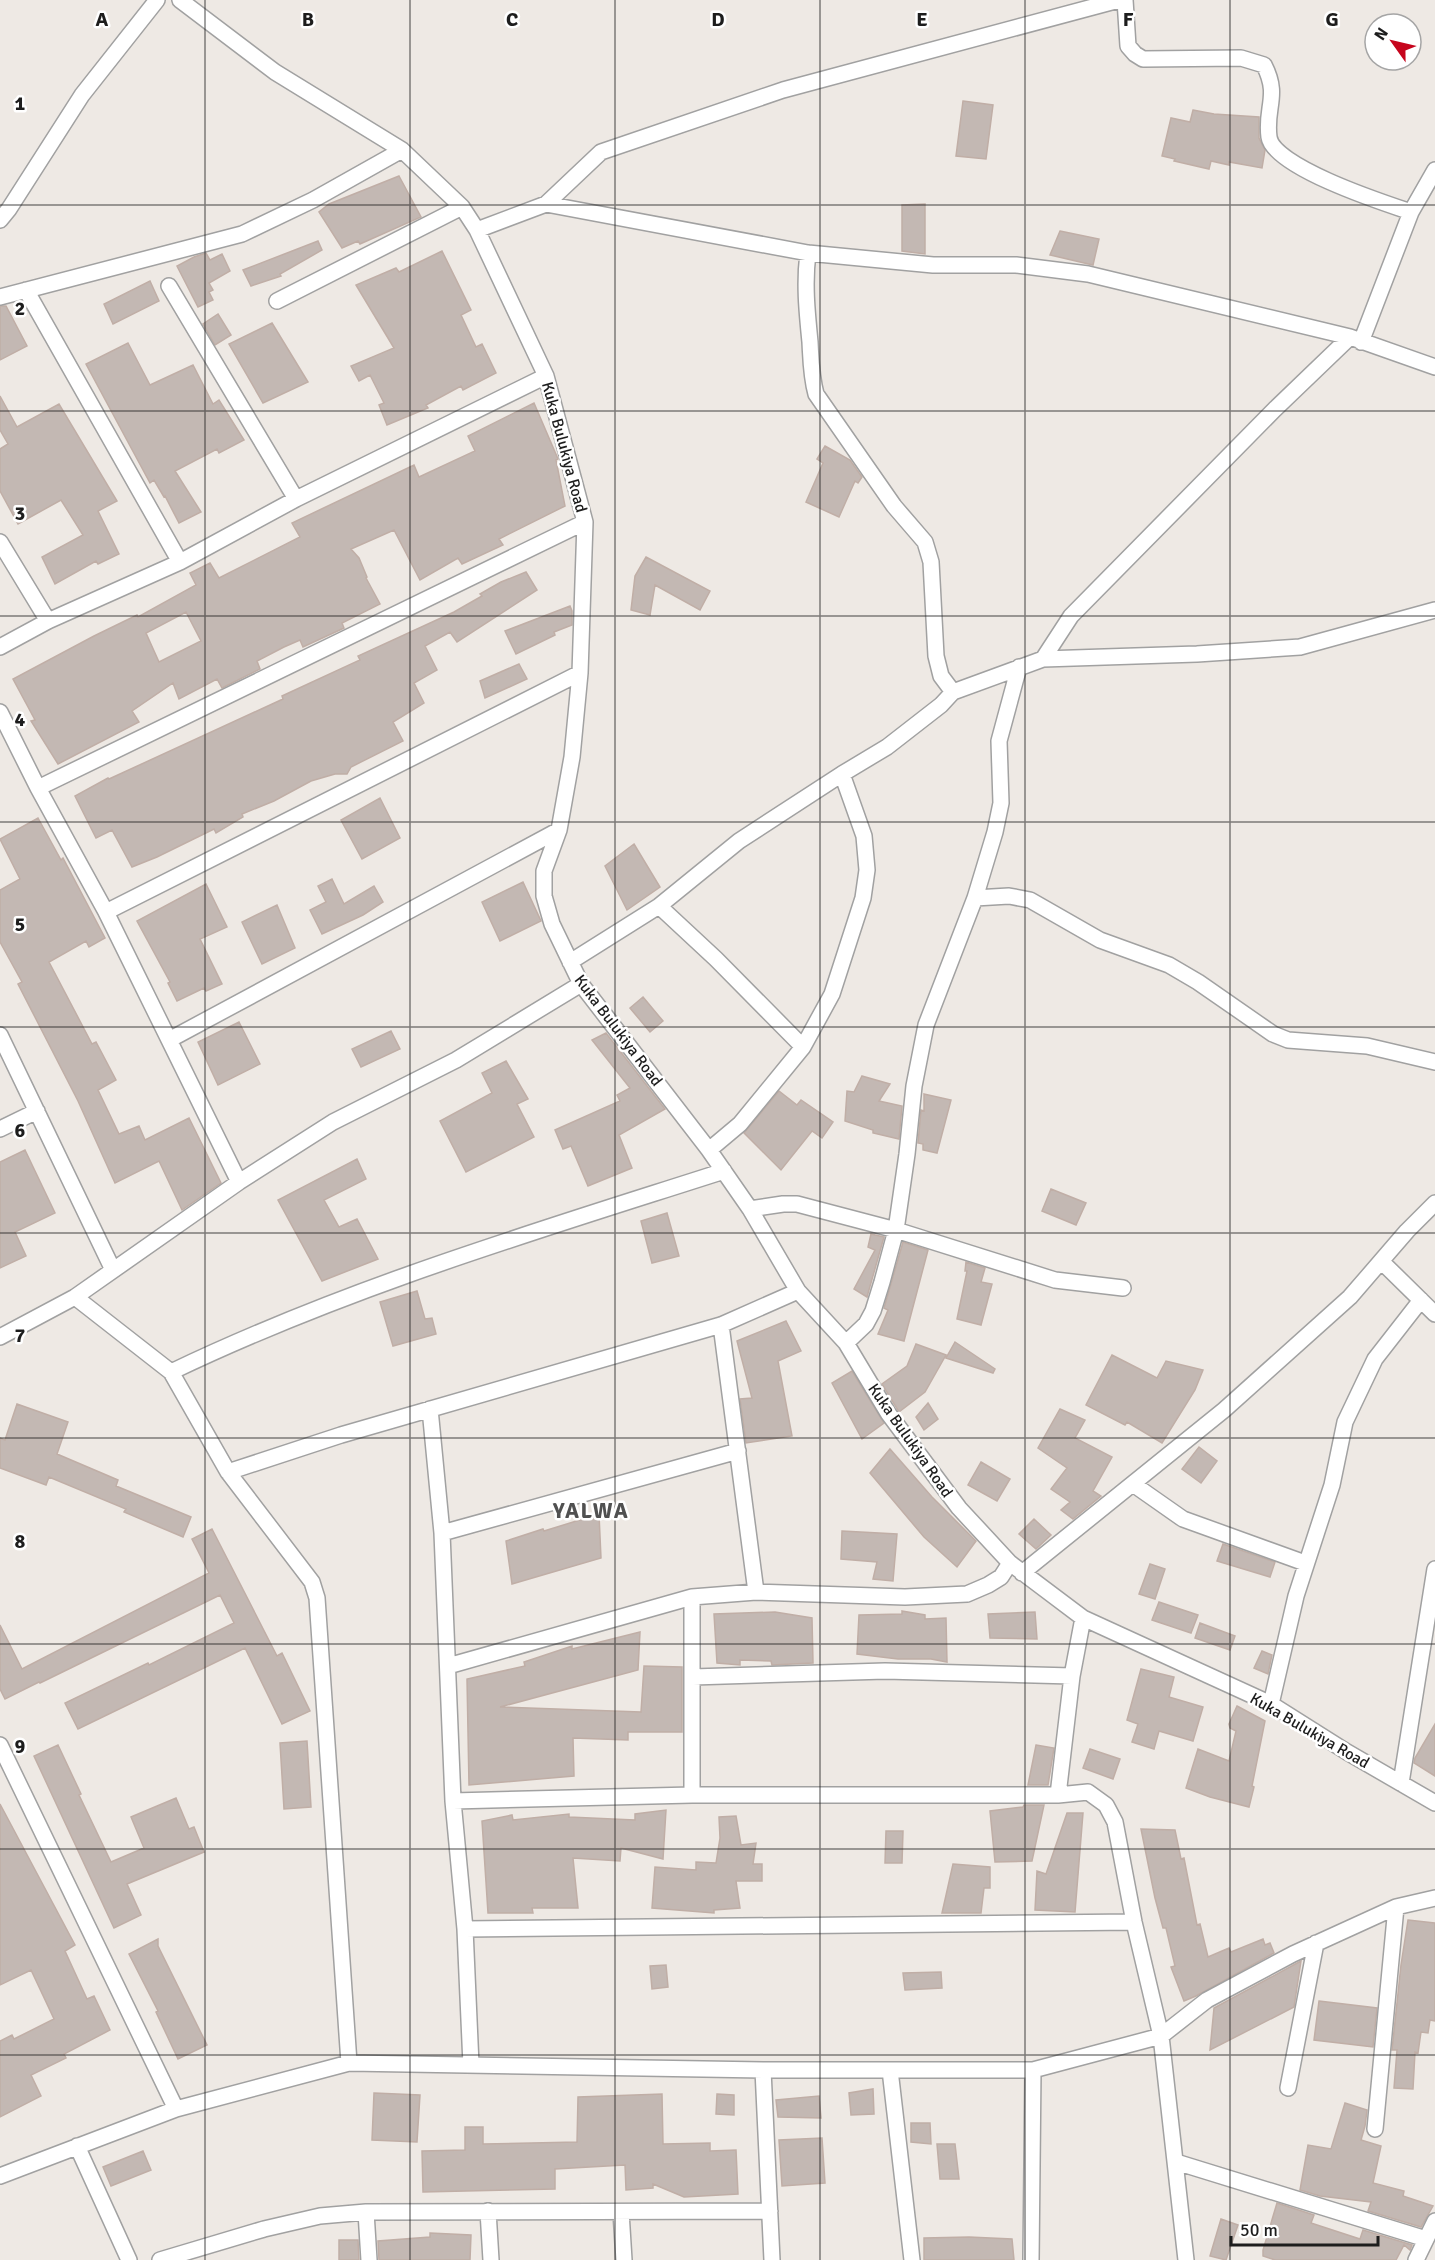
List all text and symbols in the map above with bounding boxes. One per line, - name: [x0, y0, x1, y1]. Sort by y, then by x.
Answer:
- text: A: [96, 7, 109, 32]
- text: B: [302, 7, 314, 32]
- text: C: [506, 7, 518, 32]
- text: D: [711, 7, 725, 32]
- text: E: [916, 7, 928, 32]
- text: F: [1123, 7, 1134, 32]
- text: G: [1325, 7, 1339, 32]
- north arrow: [1363, 12, 1423, 72]
- text: N: [1370, 24, 1393, 44]
- text: 1: [15, 91, 26, 116]
- text: 2: [15, 296, 25, 321]
- street label: Kuka Bulukiya Road: [537, 380, 591, 515]
- text: 3: [15, 501, 25, 526]
- text: 4: [15, 707, 26, 732]
- text: 5: [15, 912, 25, 937]
- street label: Kuka Bulukiya Road: [570, 971, 667, 1090]
- text: 6: [15, 1118, 26, 1143]
- text: 7: [15, 1323, 26, 1348]
- street label: Kuka Bulukiya Road: [863, 1380, 957, 1501]
- district label: YALWA: [552, 1497, 629, 1524]
- text: 8: [15, 1529, 26, 1554]
- street label: Kuka Bulukiya Road: [1246, 1689, 1373, 1773]
- text: 9: [15, 1734, 26, 1759]
- scale bar: [1231, 2209, 1378, 2247]
- text: 50 m: [1240, 2219, 1278, 2241]

